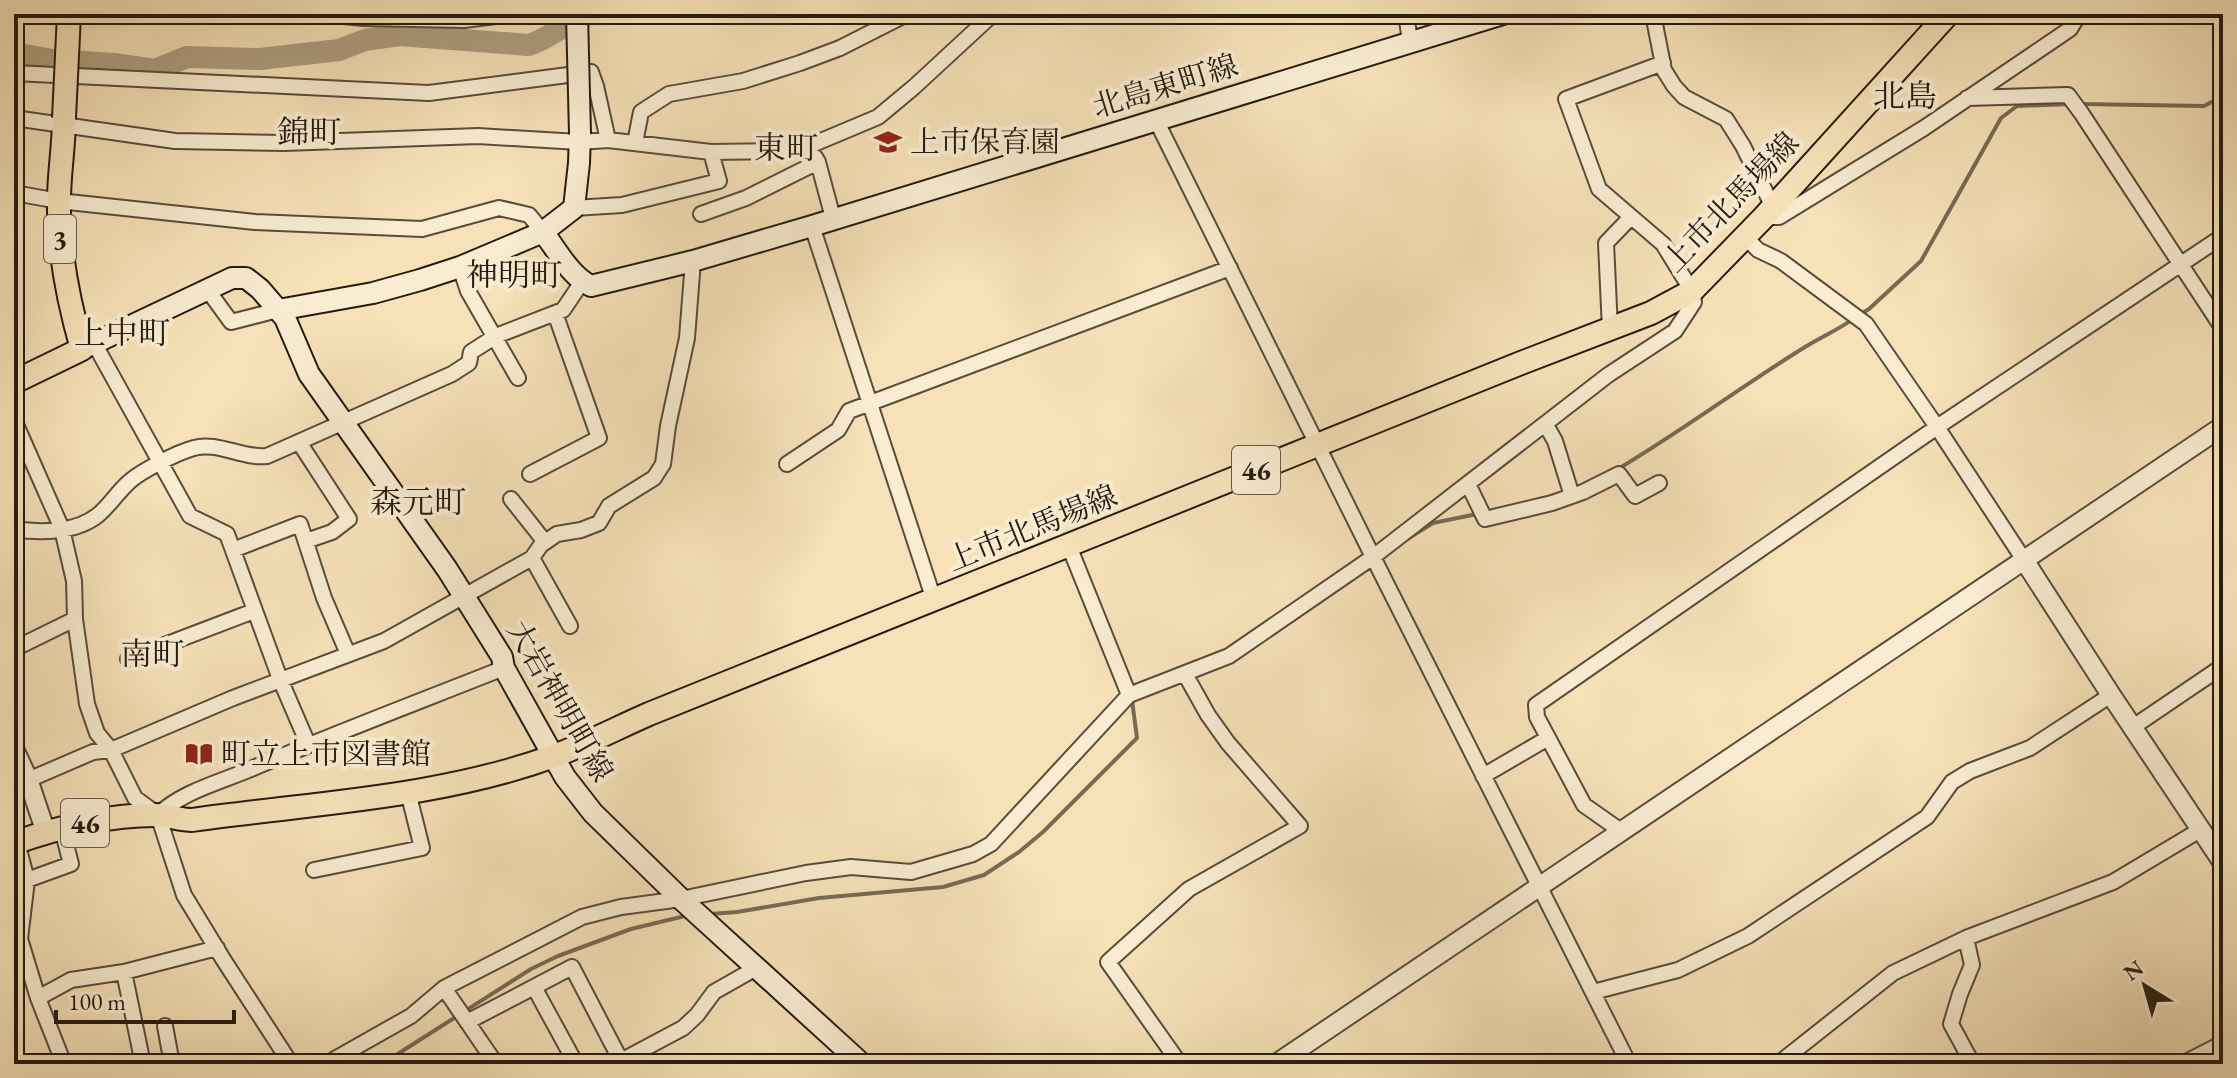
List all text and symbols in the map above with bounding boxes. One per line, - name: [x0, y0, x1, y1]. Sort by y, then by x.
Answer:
- street label: 北島東町線: [1087, 45, 1242, 126]
- district label: 北島: [1873, 75, 1937, 117]
- district label: 錦町: [277, 111, 341, 153]
- place label: 上市保育園: [910, 122, 1060, 161]
- street label: 上市北馬場線: [1654, 123, 1807, 280]
- district label: 東町: [754, 127, 818, 169]
- school or university icon: 上市保育園: [873, 127, 903, 157]
- road number: 3: [44, 215, 76, 263]
- district label: 神明町: [466, 254, 562, 296]
- district label: 上中町: [74, 312, 170, 354]
- road number: 46: [1232, 446, 1280, 494]
- street label: 上市北馬場線: [941, 476, 1123, 579]
- district label: 森元町: [370, 481, 466, 523]
- street label: 大岩神明町線: [499, 613, 622, 788]
- district label: 南町: [120, 633, 184, 675]
- place label: 町立上市図書館: [221, 734, 431, 773]
- library icon: 町立上市図書館: [184, 739, 214, 769]
- road number: 46: [61, 799, 109, 847]
- north arrow: [2105, 946, 2185, 1026]
- text: N: [2117, 953, 2149, 987]
- scale bar: [56, 974, 234, 1024]
- text: 100 m: [68, 986, 126, 1017]

